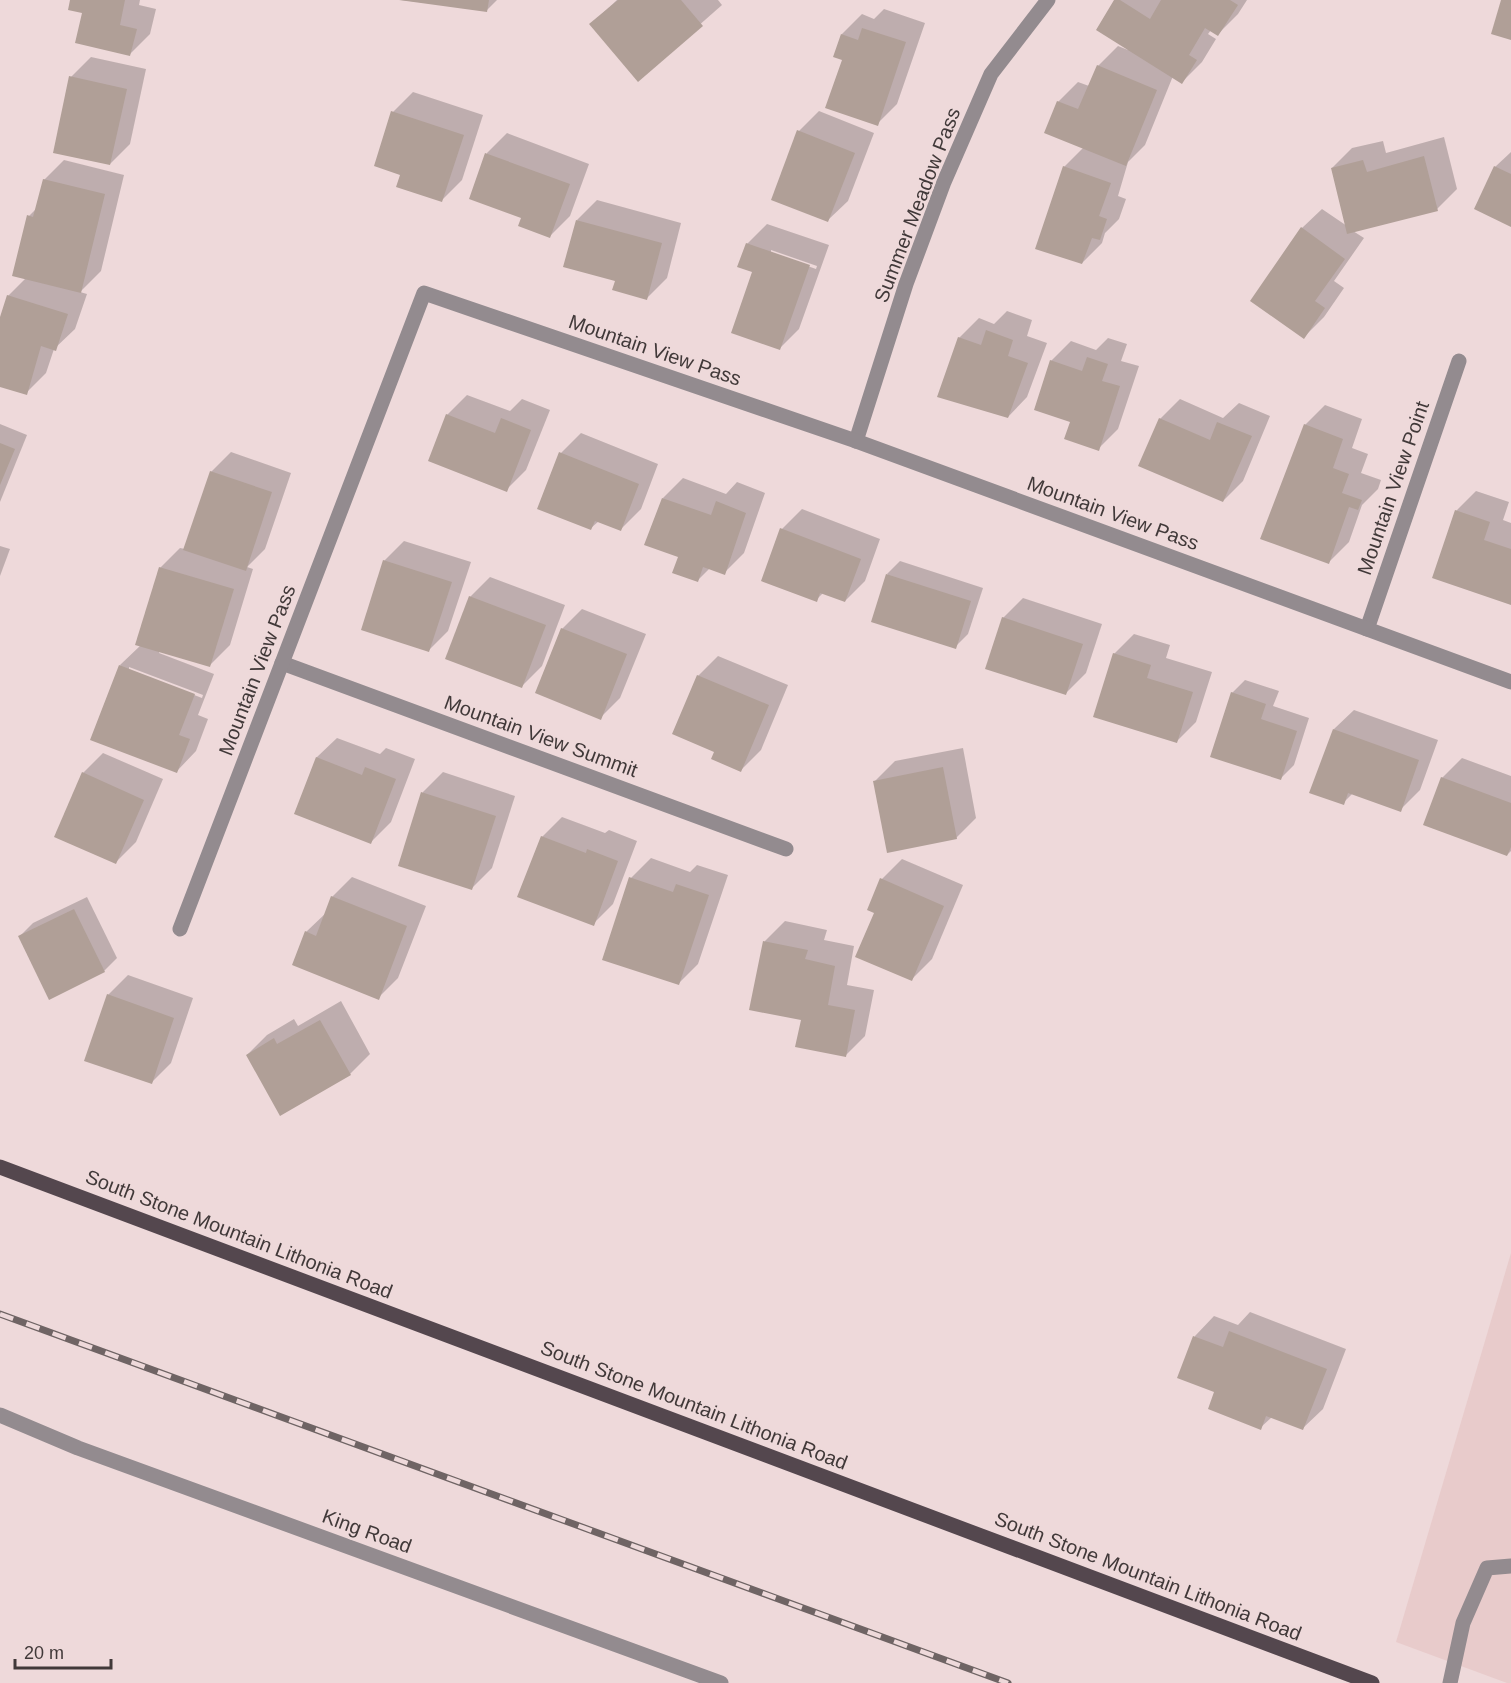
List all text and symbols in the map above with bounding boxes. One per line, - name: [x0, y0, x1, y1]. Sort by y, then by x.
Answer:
- street label: Summer Meadow Pass: [870, 105, 964, 305]
- street label: Mountain View Pass: [566, 310, 744, 390]
- street label: Mountain View Point: [1353, 398, 1433, 578]
- street label: Mountain View Pass: [1024, 472, 1202, 554]
- street label: Mountain View Pass: [214, 582, 300, 758]
- street label: Mountain View Summit: [441, 691, 641, 781]
- street label: South Stone Mountain Lithonia Road: [82, 1165, 396, 1303]
- street label: South Stone Mountain Lithonia Road: [537, 1336, 851, 1474]
- street label: King Road: [319, 1505, 415, 1557]
- street label: South Stone Mountain Lithonia Road: [991, 1507, 1305, 1645]
- scale bar: [15, 1632, 111, 1670]
- text: 20 m: [24, 1643, 64, 1663]

